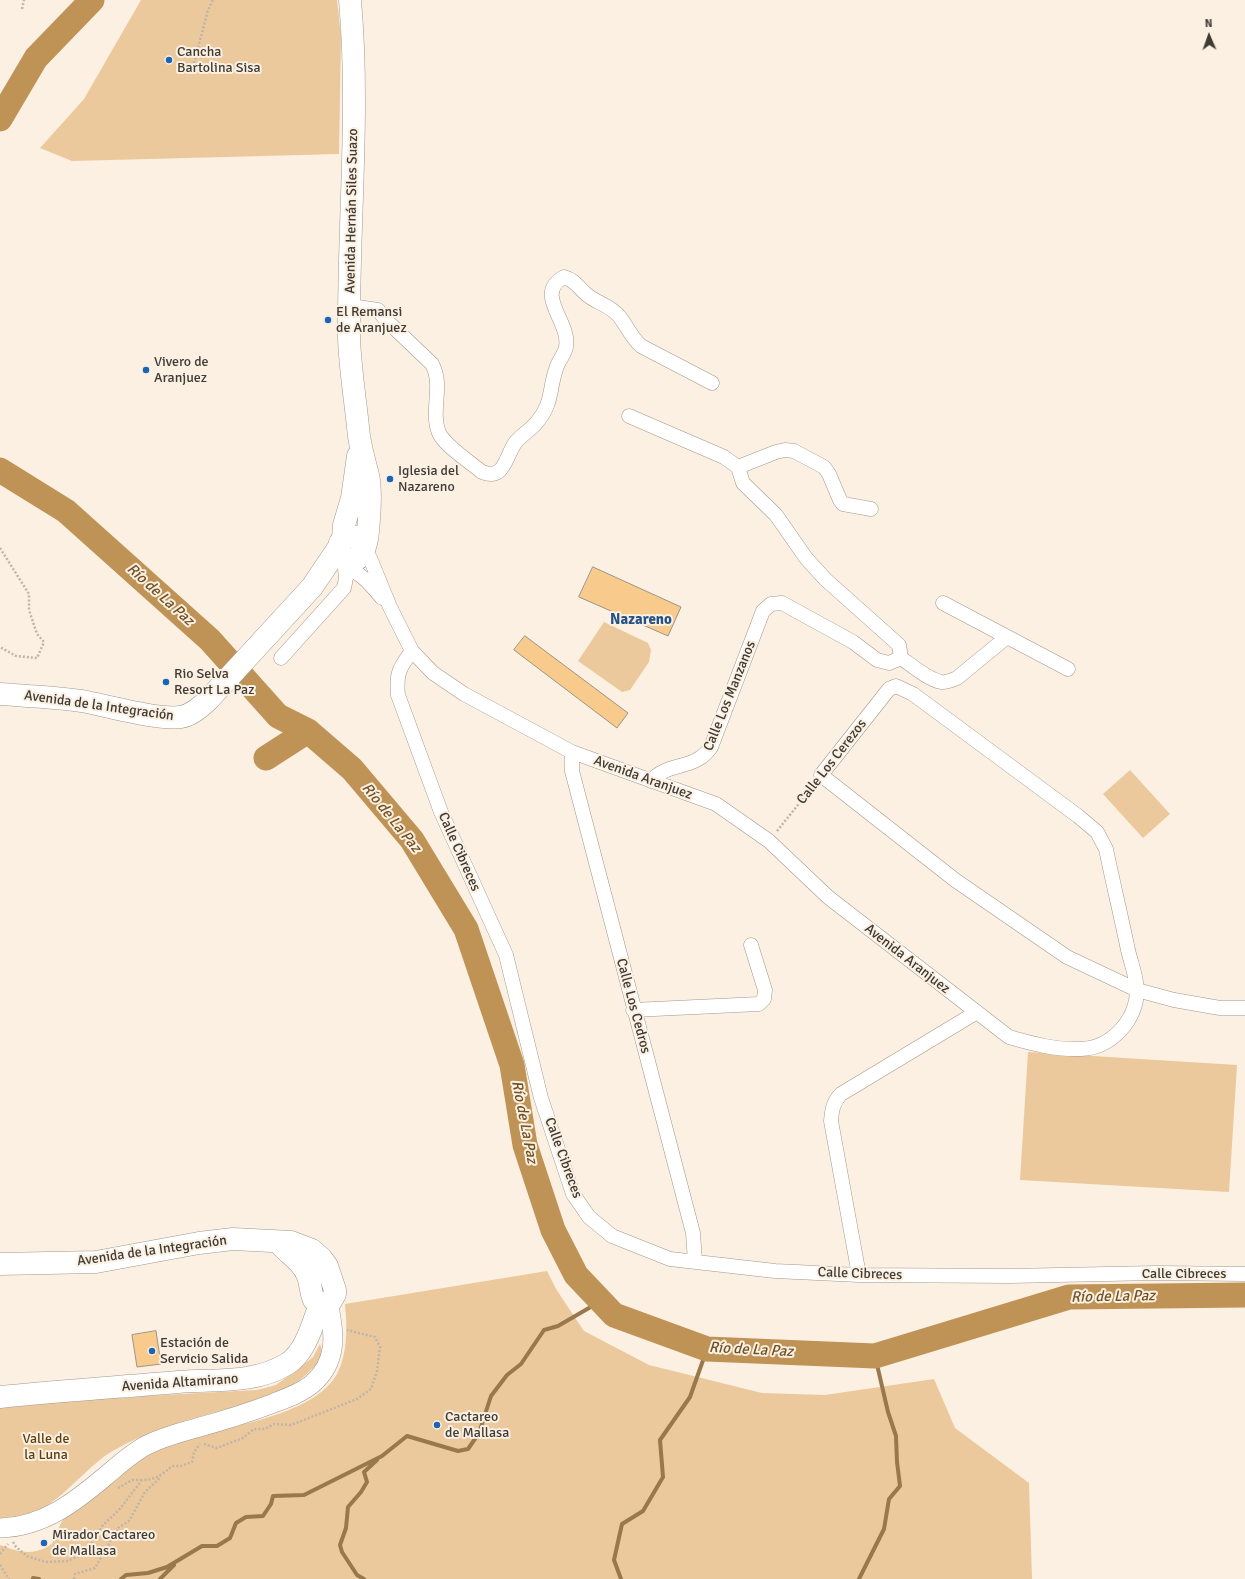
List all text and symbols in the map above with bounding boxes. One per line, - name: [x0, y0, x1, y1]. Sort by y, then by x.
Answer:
- north arrow: [1189, 16, 1229, 56]
- text: N: [1205, 17, 1213, 30]
- place label: Cancha Bartolina Sisa: [177, 44, 261, 76]
- marker: Cancha Bartolina Sisa: [164, 55, 174, 65]
- street label: Avenida Hernán Siles Suazo: [342, 128, 362, 294]
- place label: El Remansi de Aranjuez: [336, 304, 407, 336]
- marker: El Remansi de Aranjuez: [323, 315, 333, 325]
- place label: Vivero de Aranjuez: [154, 354, 209, 386]
- marker: Vivero de Aranjuez: [141, 365, 151, 375]
- place label: Iglesia del Nazareno: [398, 463, 459, 496]
- marker: Iglesia del Nazareno: [385, 474, 395, 484]
- water label: Río de La Paz: [123, 560, 197, 630]
- district label: Nazareno: [610, 611, 672, 629]
- street label: Calle Los Manzanos: [700, 638, 760, 754]
- place label: Rio Selva Resort La Paz: [174, 666, 254, 698]
- marker: Rio Selva Resort La Paz: [161, 677, 171, 687]
- street label: Avenida de la Integración: [23, 687, 175, 725]
- street label: Calle Los Cerezos: [793, 716, 871, 808]
- street label: Avenida Aranjuez: [591, 752, 695, 804]
- water label: Río de La Paz: [358, 780, 424, 856]
- street label: Calle Cibreces: [434, 810, 484, 894]
- street label: Avenida Aranjuez: [861, 920, 953, 998]
- street label: Calle Los Cedros: [612, 957, 654, 1055]
- water label: Río de La Paz: [507, 1079, 541, 1165]
- street label: Calle Cibreces: [541, 1115, 585, 1201]
- street label: Avenida de la Integración: [76, 1232, 228, 1270]
- street label: Calle Cibreces: [817, 1264, 903, 1284]
- street label: Calle Cibreces: [1142, 1266, 1226, 1282]
- water label: Río de La Paz: [1071, 1287, 1155, 1307]
- place label: Estación de Servicio Salida: [160, 1335, 248, 1368]
- water label: Río de La Paz: [709, 1339, 793, 1361]
- marker: Estación de Servicio Salida: [147, 1346, 157, 1356]
- street label: Avenida Altamirano: [121, 1371, 239, 1395]
- place label: Cactareo de Mallasa: [445, 1409, 509, 1442]
- marker: Cactareo de Mallasa: [432, 1420, 442, 1430]
- park label: Valle de la Luna: [22, 1431, 70, 1464]
- place label: Mirador Cactareo de Mallasa: [52, 1527, 155, 1560]
- marker: Mirador Cactareo de Mallasa: [39, 1538, 49, 1548]

